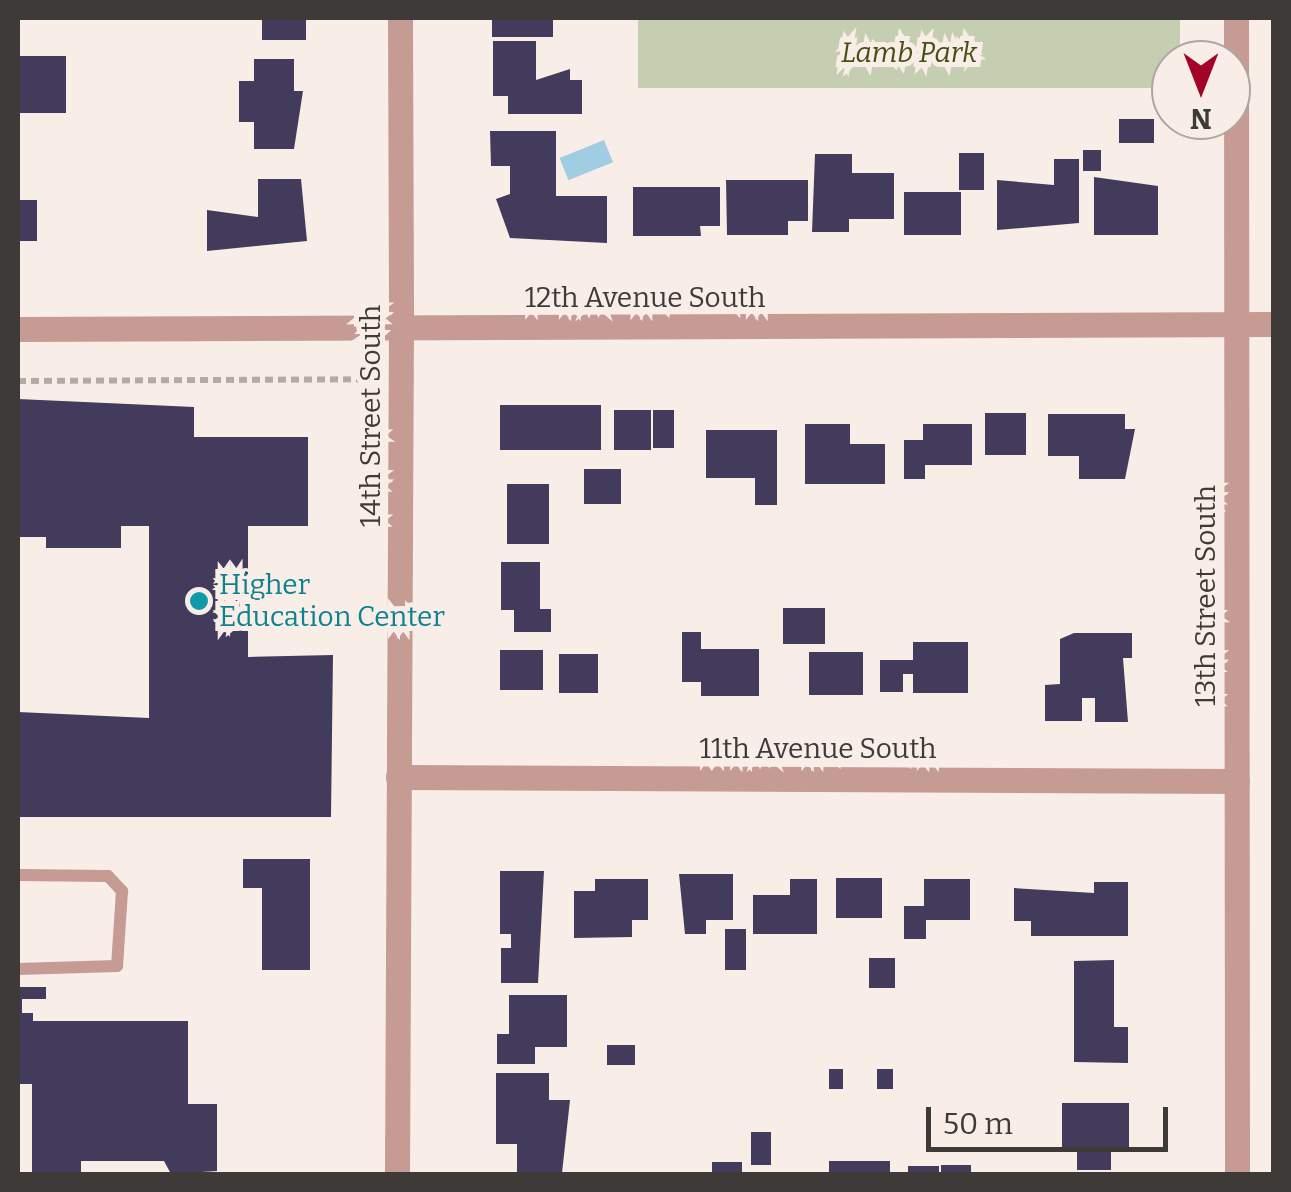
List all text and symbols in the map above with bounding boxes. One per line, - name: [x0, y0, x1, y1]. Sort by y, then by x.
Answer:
- park label: Lamb Park: [841, 36, 977, 70]
- north arrow: [1151, 40, 1251, 140]
- text: N: [1190, 102, 1212, 135]
- street label: 12th Avenue South: [525, 281, 765, 315]
- street label: 14th Street South: [354, 305, 388, 527]
- street label: 13th Street South: [1189, 485, 1223, 707]
- place label: Higher Education Center: [219, 568, 445, 634]
- marker: Higher Education Center: [188, 590, 210, 612]
- street label: 11th Avenue South: [700, 732, 936, 766]
- scale bar: [931, 1087, 1174, 1149]
- text: 50 m: [943, 1106, 1013, 1142]

